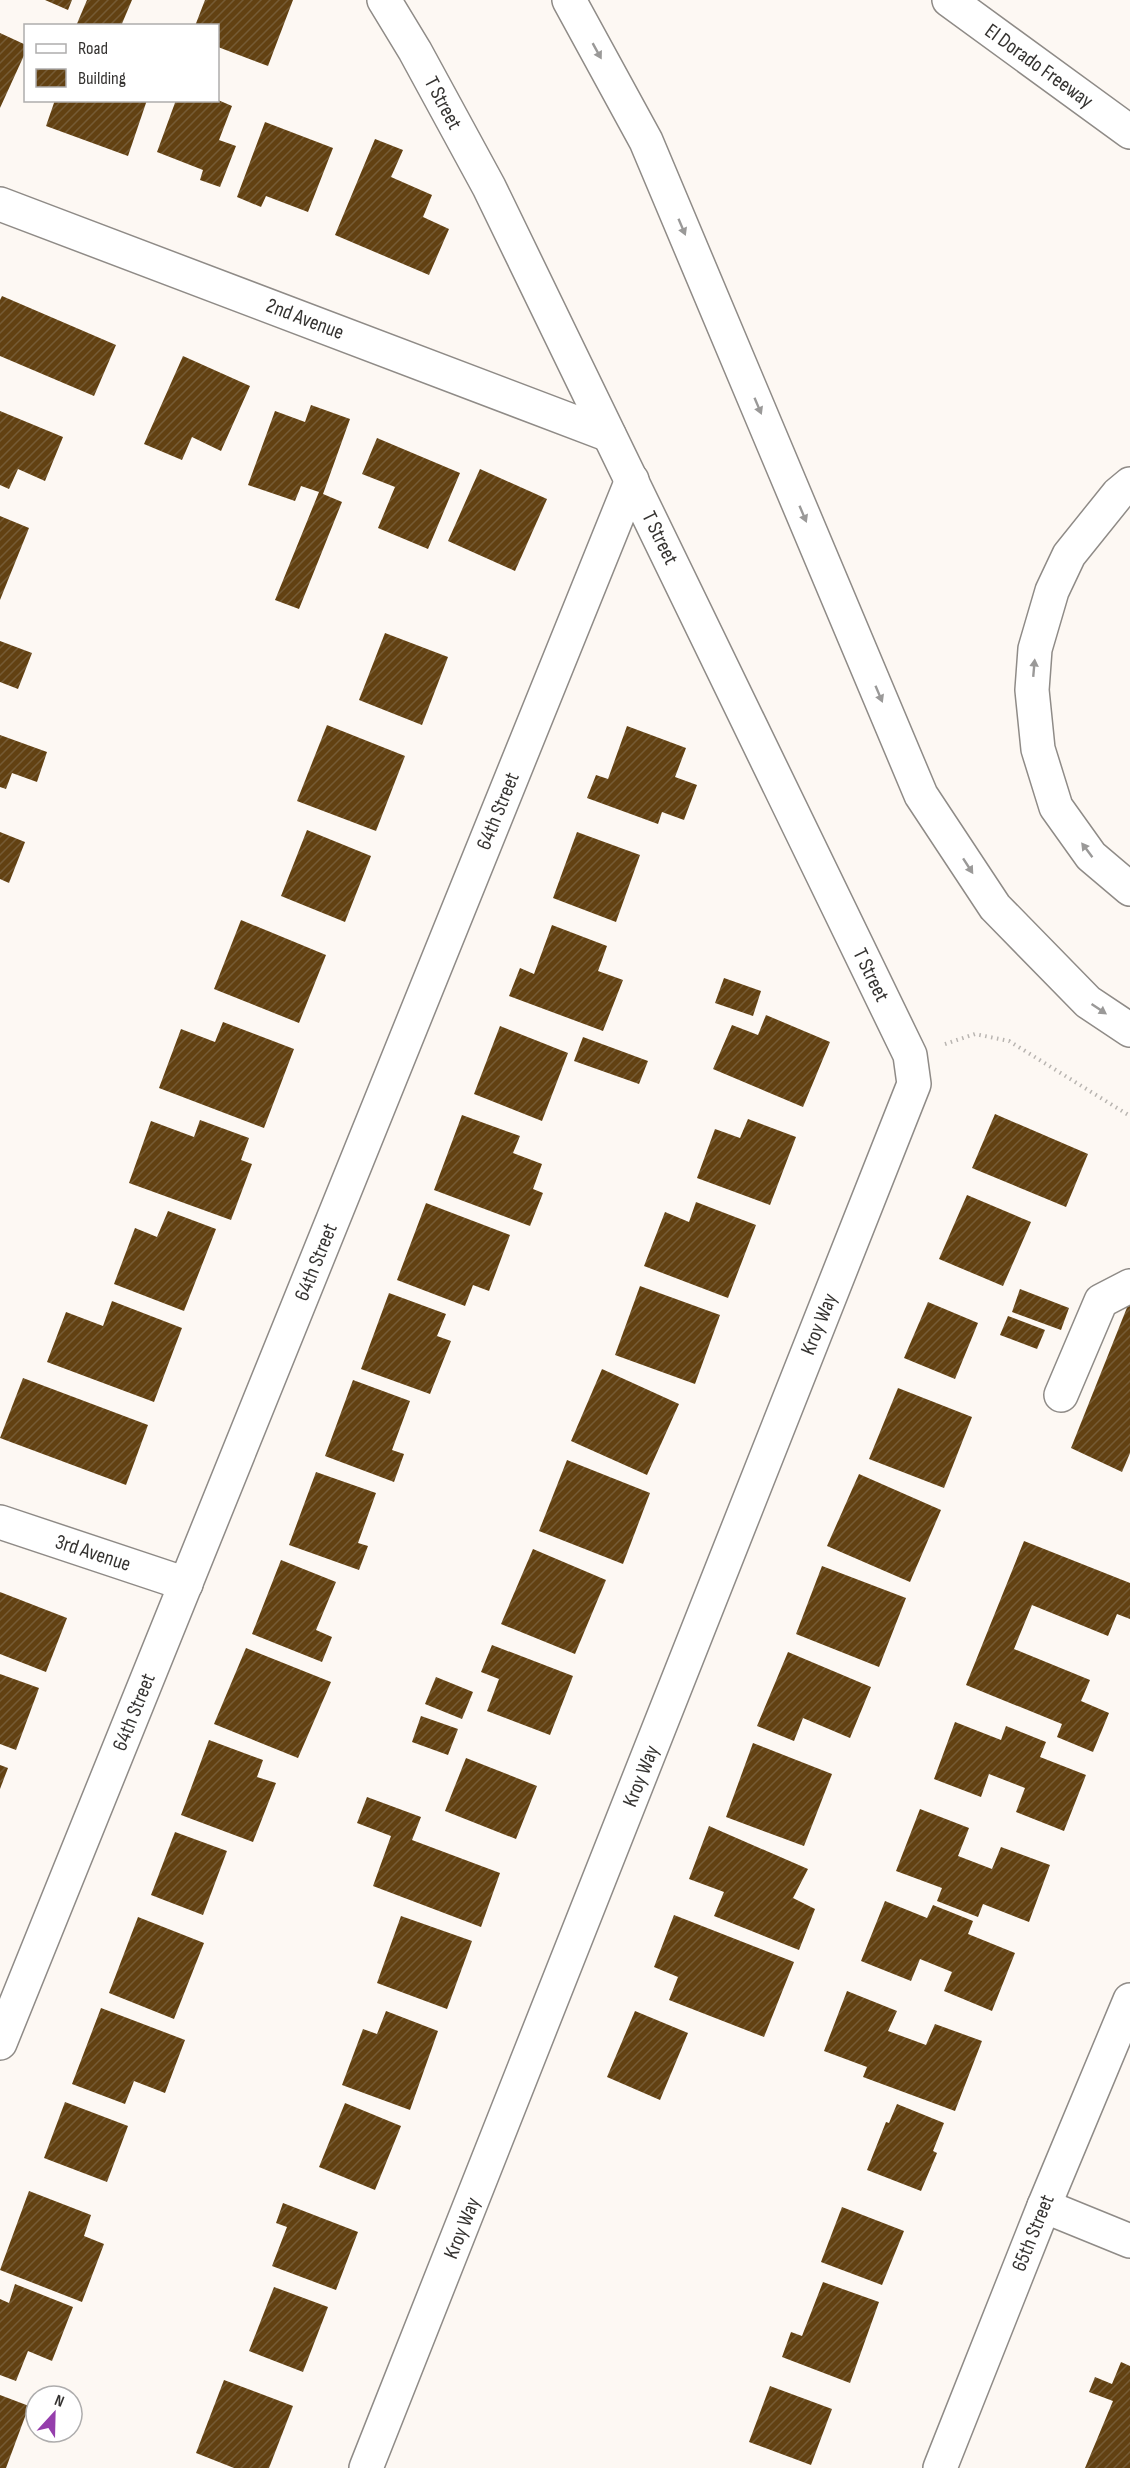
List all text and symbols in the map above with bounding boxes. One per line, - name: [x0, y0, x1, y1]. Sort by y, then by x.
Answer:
- street label: El Dorado Freeway: [980, 18, 1098, 114]
- legend: [24, 24, 219, 102]
- text: Road: [78, 38, 108, 59]
- one-way arrow: [592, 43, 602, 60]
- text: Building: [78, 68, 126, 89]
- street label: T Street: [419, 72, 467, 134]
- one-way arrow: [677, 218, 687, 236]
- street label: 2nd Avenue: [263, 293, 347, 345]
- one-way arrow: [753, 398, 763, 416]
- one-way arrow: [799, 505, 808, 523]
- street label: T Street: [636, 507, 684, 569]
- one-way arrow: [1029, 658, 1039, 677]
- one-way arrow: [874, 685, 884, 703]
- street label: 64th Street: [471, 769, 525, 853]
- one-way arrow: [1081, 842, 1093, 858]
- one-way arrow: [963, 858, 974, 874]
- street label: T Street: [847, 944, 895, 1006]
- one-way arrow: [1091, 1003, 1107, 1015]
- street label: 64th Street: [289, 1220, 343, 1304]
- street label: Kroy Way: [795, 1290, 843, 1358]
- street label: 3rd Avenue: [52, 1529, 134, 1577]
- street label: 64th Street: [107, 1670, 161, 1754]
- street label: Kroy Way: [617, 1742, 665, 1810]
- street label: 65th Street: [1006, 2191, 1060, 2275]
- street label: Kroy Way: [438, 2194, 486, 2262]
- north arrow: [24, 2384, 84, 2444]
- text: N: [52, 2391, 67, 2412]

